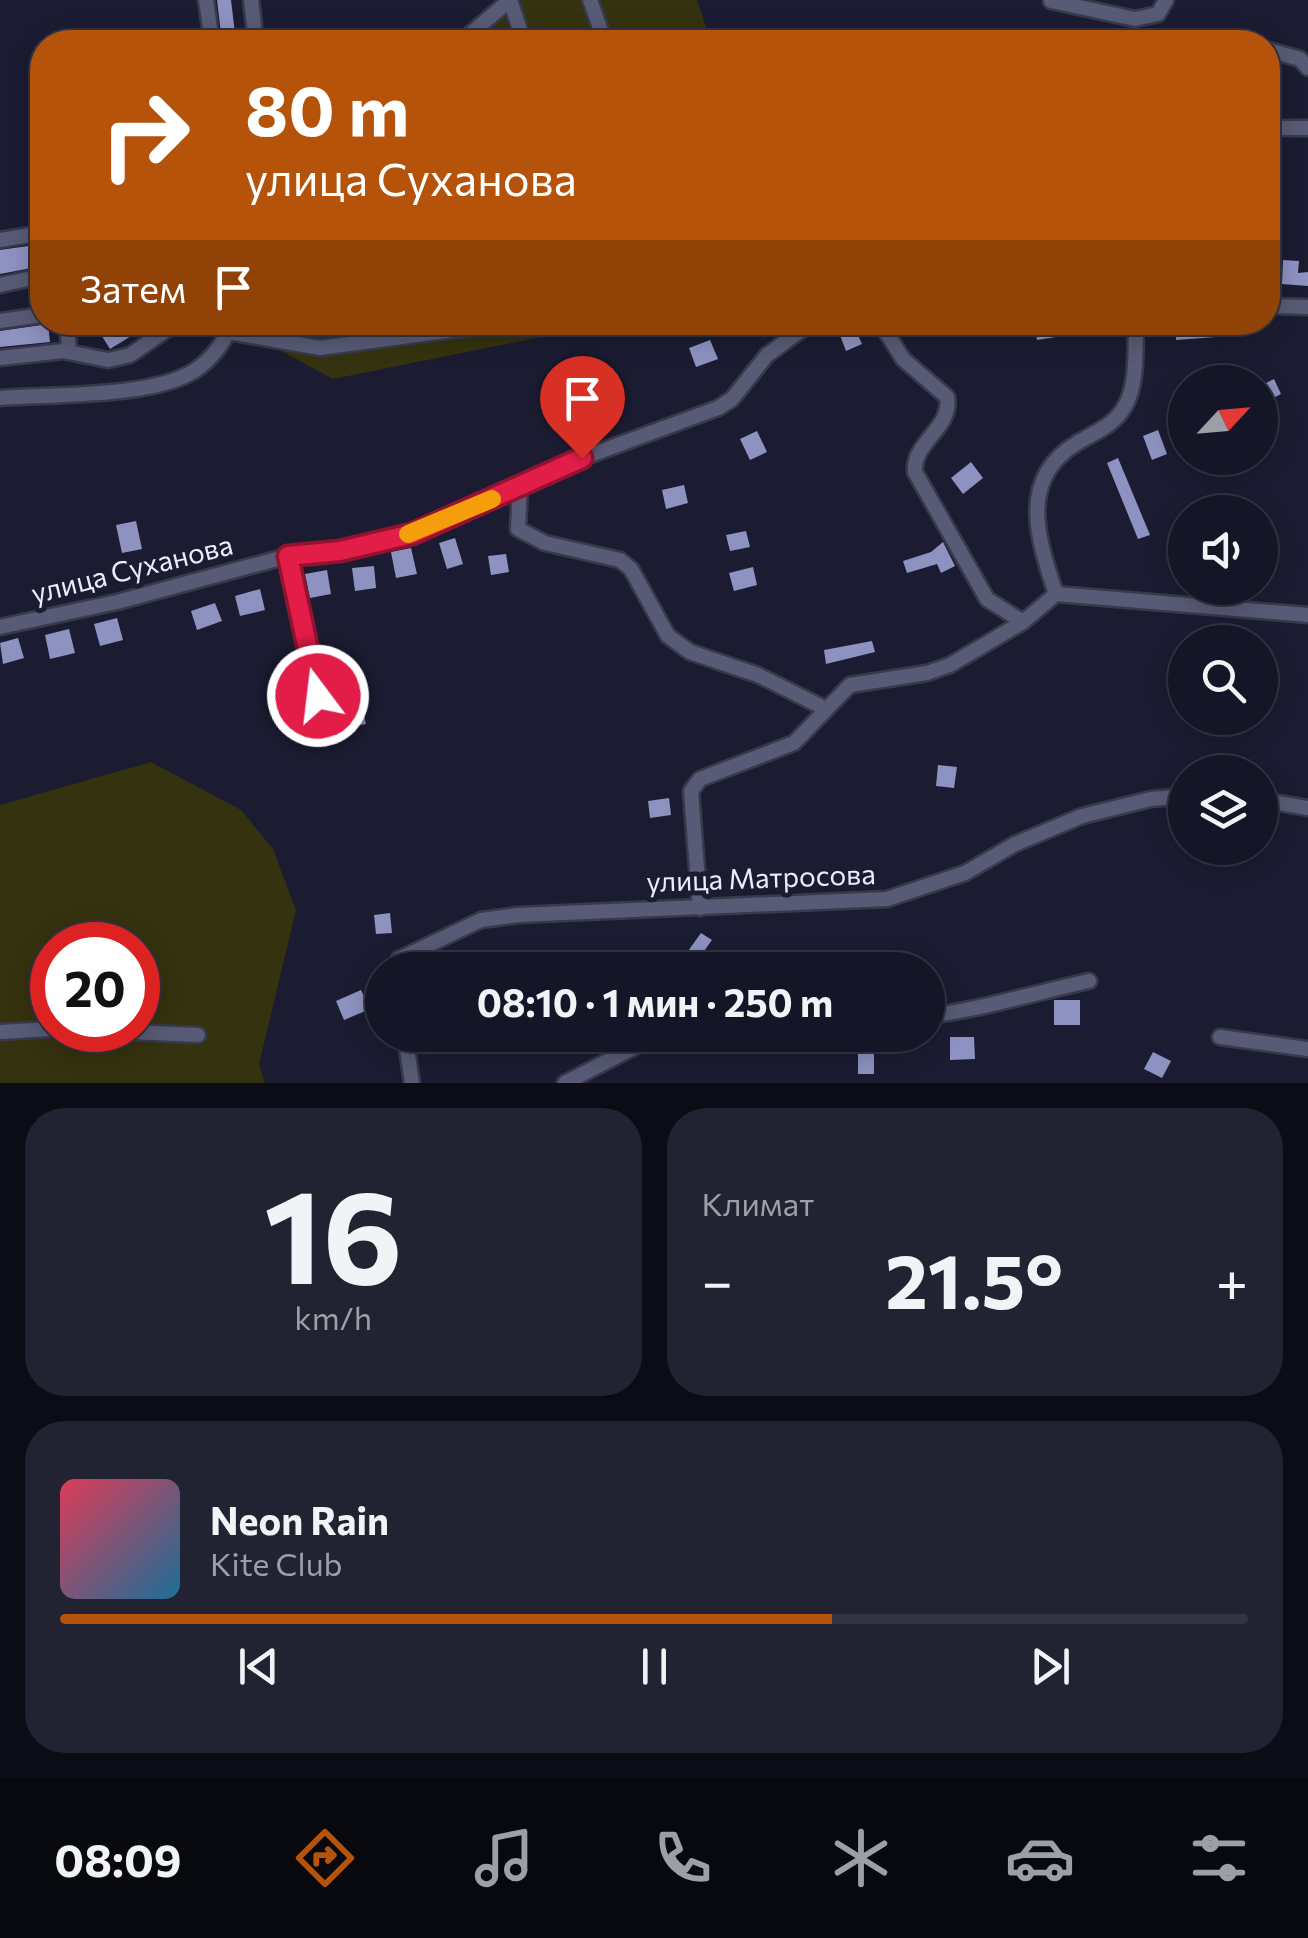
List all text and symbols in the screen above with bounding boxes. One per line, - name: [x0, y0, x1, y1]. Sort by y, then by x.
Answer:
- text: 80 m: [245, 65, 409, 150]
- icon: right: [80, 70, 210, 200]
- text: улица Суханова: [245, 150, 577, 205]
- icon: arrive: [206, 260, 261, 315]
- text: Затем: [80, 264, 186, 311]
- pin: [540, 356, 625, 459]
- north arrow: [1168, 365, 1278, 475]
- map controls: [1168, 365, 1278, 865]
- icon: arrive: [555, 371, 610, 426]
- button: sound: [1168, 495, 1278, 605]
- street label: улица Суханова: [27, 527, 236, 610]
- button: search: [1168, 625, 1278, 735]
- position arrow: [266, 644, 370, 748]
- button: layers: [1168, 755, 1278, 865]
- street label: улица Матросова: [646, 856, 876, 898]
- speed limit sign: 20: [30, 922, 160, 1052]
- text: 08:10 · 1 мин · 250 m: [477, 978, 833, 1025]
- text: 16: [264, 1152, 403, 1311]
- text: Климат: [702, 1183, 814, 1223]
- text: 21.5°: [885, 1233, 1063, 1324]
- text: −: [702, 1246, 733, 1313]
- text: +: [1216, 1246, 1248, 1313]
- text: km/h: [294, 1297, 372, 1337]
- text: Neon Rain: [210, 1496, 389, 1543]
- text: Kite Club: [210, 1543, 342, 1583]
- icon: previous: [231, 1639, 286, 1694]
- icon: pause: [627, 1639, 682, 1694]
- icon: next: [1023, 1639, 1078, 1694]
- icon: directions: [290, 1823, 360, 1893]
- icon: music: [469, 1823, 539, 1893]
- icon: phone: [648, 1823, 718, 1893]
- icon: climate: [826, 1823, 896, 1893]
- icon: car: [1005, 1823, 1075, 1893]
- icon: filters: [1184, 1823, 1254, 1893]
- text: 08:09: [54, 1831, 182, 1886]

